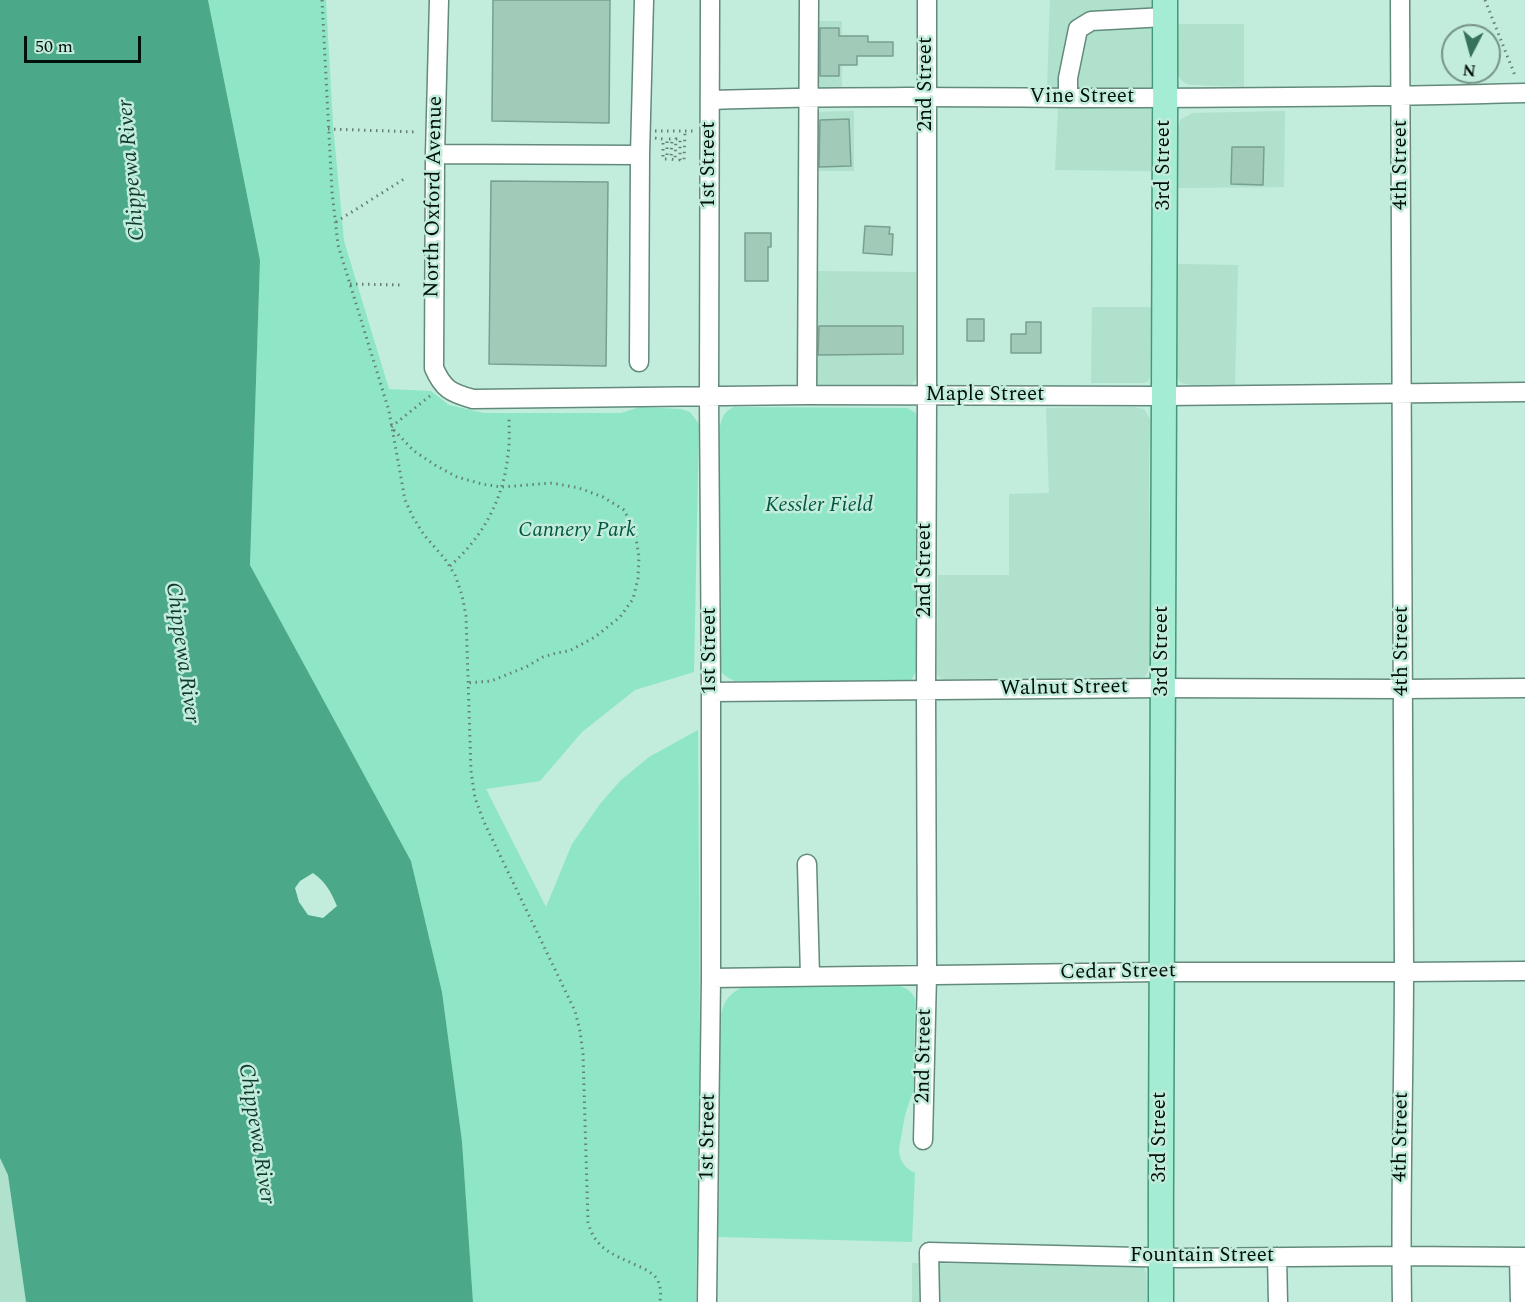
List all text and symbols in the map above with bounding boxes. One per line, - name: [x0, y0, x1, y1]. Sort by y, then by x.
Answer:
- scale bar: [27, 24, 144, 62]
- north arrow: [1441, 24, 1501, 84]
- text: 50 m: [35, 33, 73, 60]
- street label: 2nd Street: [914, 37, 940, 131]
- text: N: [1462, 57, 1477, 83]
- street label: Vine Street: [1030, 85, 1134, 111]
- street label: North Oxford Avenue: [421, 96, 449, 298]
- water label: Chippewa River: [114, 98, 152, 242]
- street label: 3rd Street: [1152, 120, 1178, 210]
- street label: 4th Street: [1389, 120, 1415, 210]
- street label: 1st Street: [697, 121, 723, 209]
- street label: Maple Street: [925, 383, 1045, 409]
- park label: Kessler Field: [765, 494, 873, 520]
- park label: Cannery Park: [518, 519, 636, 545]
- street label: 2nd Street: [913, 523, 939, 617]
- water label: Chippewa River: [158, 581, 204, 725]
- street label: 3rd Street: [1150, 606, 1176, 696]
- street label: 4th Street: [1390, 606, 1416, 696]
- street label: 1st Street: [698, 607, 724, 695]
- street label: Walnut Street: [1000, 675, 1128, 703]
- street label: Cedar Street: [1060, 959, 1176, 987]
- street label: 2nd Street: [912, 1008, 938, 1104]
- water label: Chippewa River: [231, 1062, 279, 1206]
- street label: 3rd Street: [1148, 1092, 1174, 1182]
- street label: 4th Street: [1389, 1092, 1415, 1182]
- street label: 1st Street: [696, 1093, 722, 1181]
- street label: Fountain Street: [1130, 1244, 1274, 1270]

